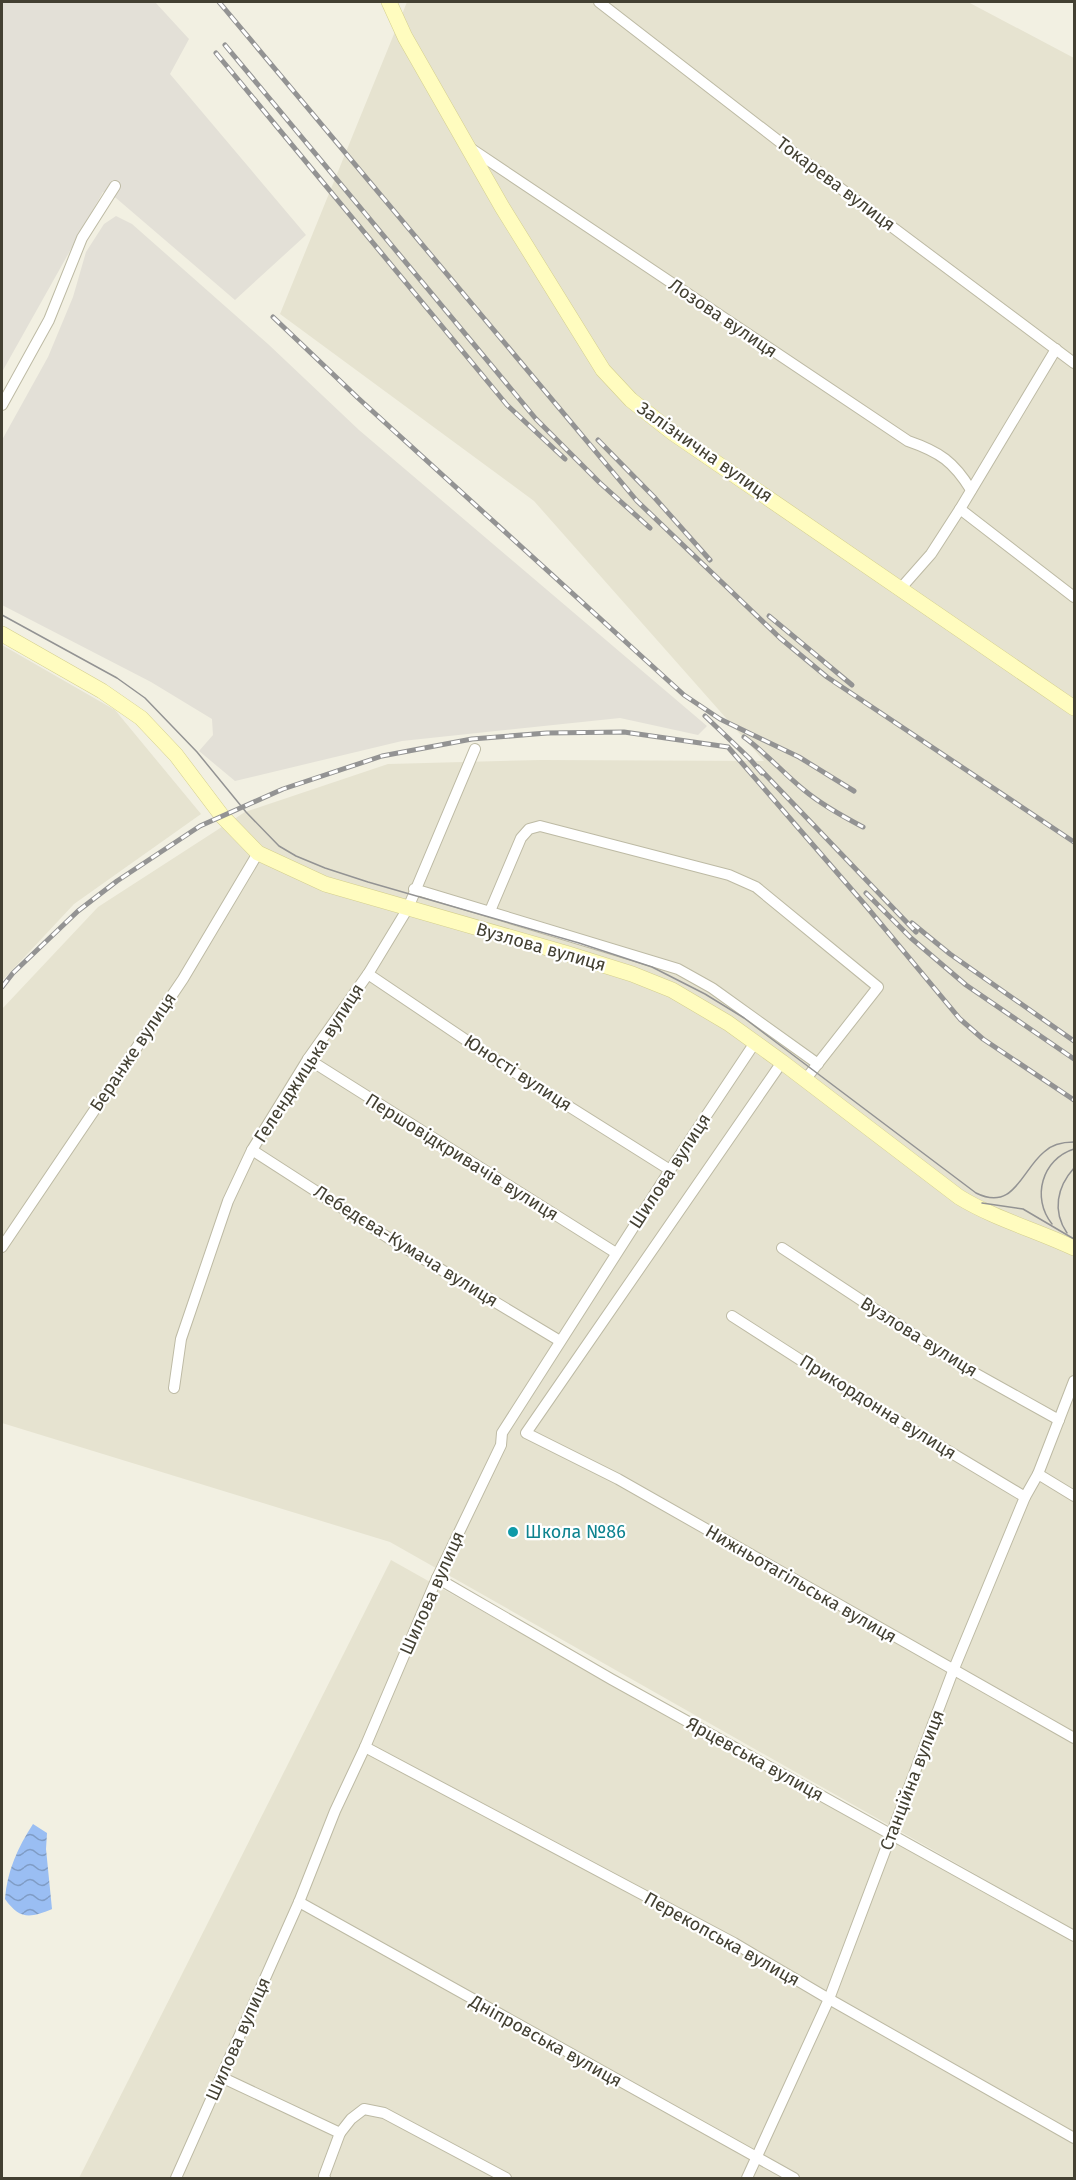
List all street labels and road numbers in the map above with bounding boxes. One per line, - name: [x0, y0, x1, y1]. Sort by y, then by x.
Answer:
- street label: Токарева вулиця: [772, 132, 900, 236]
- street label: Лозова вулиця: [665, 274, 781, 362]
- street label: Залізнична вулиця: [633, 397, 777, 507]
- street label: Вузлова вулиця: [474, 918, 608, 976]
- street label: Геленджицька вулиця: [249, 979, 369, 1147]
- street label: Беранже вулиця: [85, 988, 181, 1116]
- street label: Юності вулиця: [460, 1030, 576, 1116]
- street label: Першовідкривачів вулиця: [361, 1088, 563, 1226]
- street label: Шилова вулиця: [625, 1109, 715, 1233]
- street label: Лебедєва-Кумача вулиця: [310, 1180, 502, 1312]
- street label: Вузлова вулиця: [856, 1292, 982, 1382]
- street label: Прикордонна вулиця: [796, 1350, 960, 1464]
- street label: Нижньотагільська вулиця: [701, 1520, 901, 1648]
- street label: Шилова вулиця: [395, 1528, 469, 1658]
- street label: Станційна вулиця: [875, 1707, 949, 1853]
- street label: Ярцевська вулиця: [683, 1712, 827, 1806]
- street label: Перекопська вулиця: [640, 1887, 804, 1991]
- street label: Шилова вулиця: [201, 1974, 275, 2104]
- street label: Дніпровська вулиця: [465, 1990, 626, 2092]

